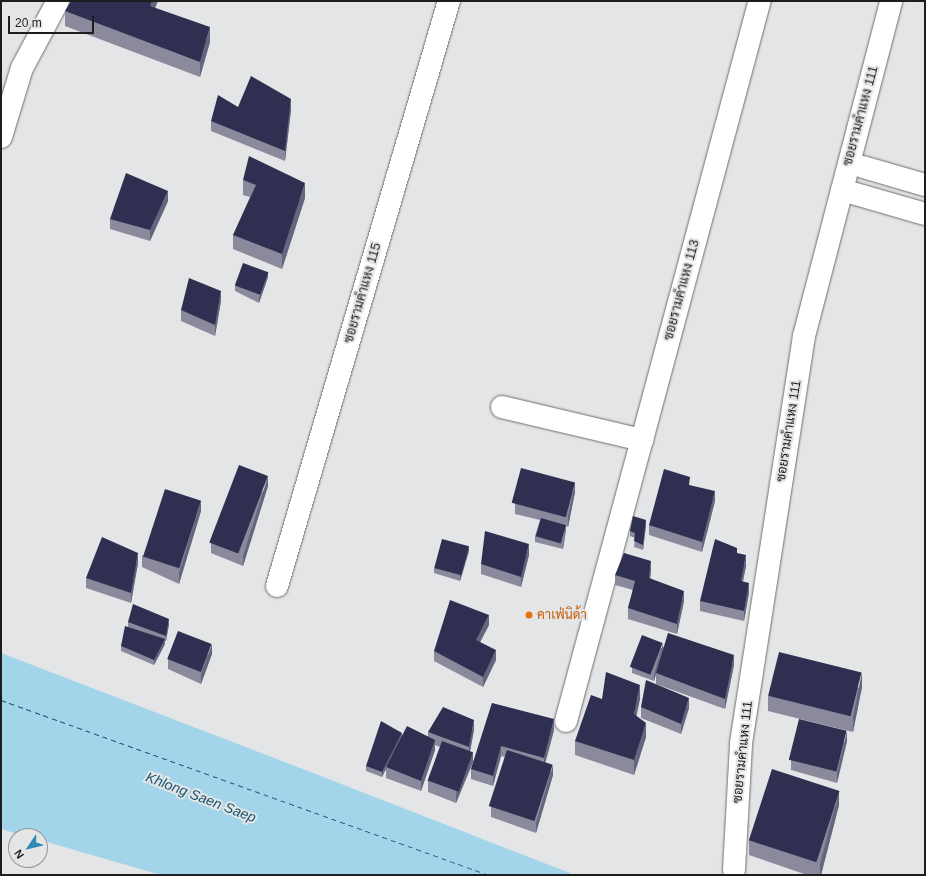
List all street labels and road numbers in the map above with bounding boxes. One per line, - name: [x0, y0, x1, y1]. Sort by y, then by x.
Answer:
- street label: ซอยรามคำแหง 111: [840, 64, 882, 168]
- street label: ซอยรามคำแหง 113: [661, 238, 703, 342]
- street label: ซอยรามคำแหง 115: [341, 241, 385, 345]
- street label: ซอยรามคำแหง 111: [773, 379, 805, 483]
- street label: ซอยรามคำแหง 111: [730, 700, 756, 804]

